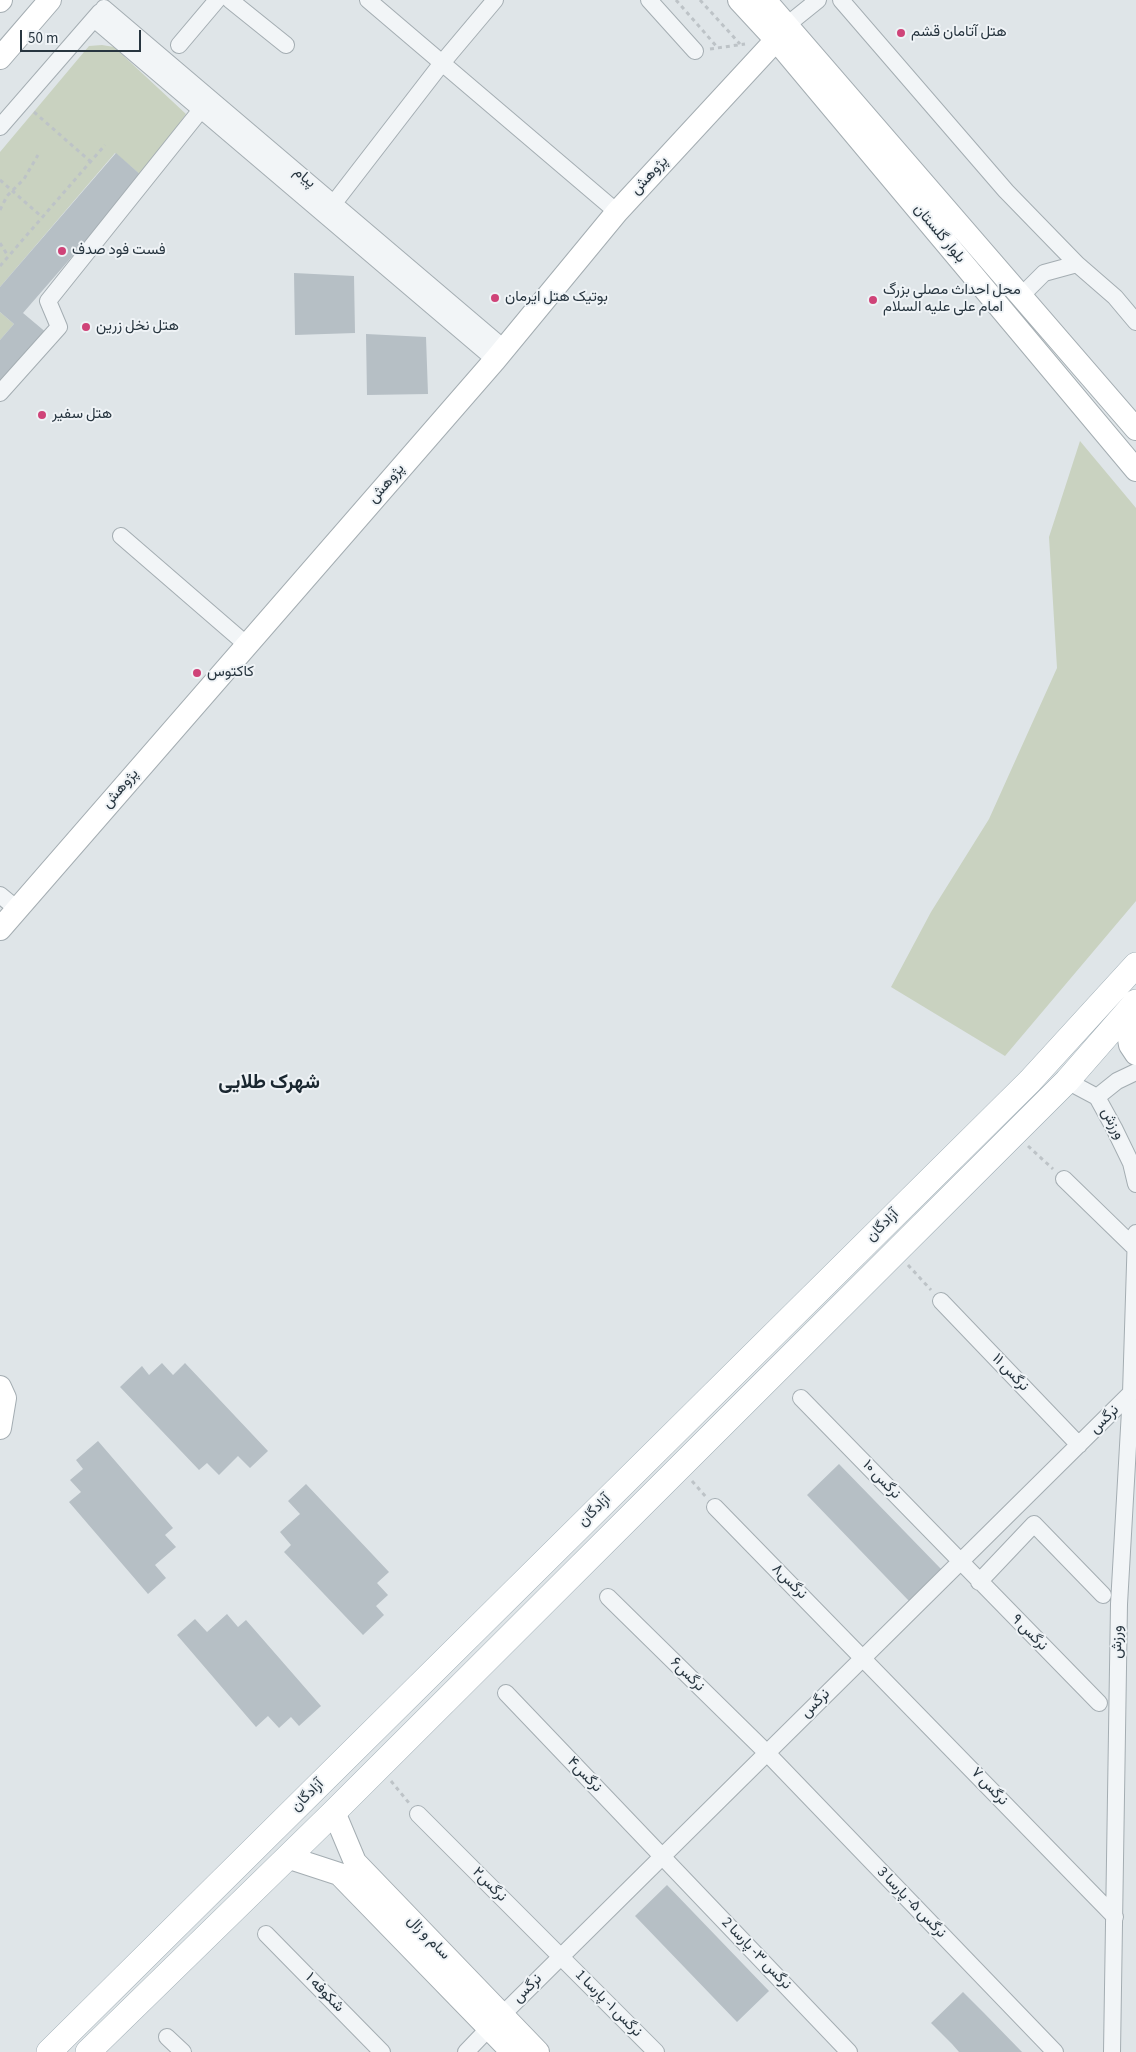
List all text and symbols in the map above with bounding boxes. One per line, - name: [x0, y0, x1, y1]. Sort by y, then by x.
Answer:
- scale bar: [22, 20, 144, 52]
- place label: هتل آتامان قشم: [911, 24, 1007, 42]
- marker: هتل آتامان قشم: [895, 27, 907, 39]
- text: 50 m: [28, 28, 58, 49]
- street label: پژوهش: [628, 153, 672, 199]
- street label: پیام: [289, 164, 319, 192]
- street label: بلوار گلستان: [909, 201, 969, 267]
- place label: فست فود صدف: [72, 242, 166, 260]
- marker: فست فود صدف: [56, 245, 68, 257]
- place label: محل احداث مصلی بزرگ امام علی علیه السلام: [883, 282, 1021, 317]
- place label: بوتیک هتل ایرمان: [505, 289, 608, 307]
- marker: بوتیک هتل ایرمان: [489, 292, 501, 304]
- marker: محل احداث مصلی بزرگ امام علی علیه السلام: [867, 294, 879, 306]
- place label: هتل نخل زرین: [96, 318, 179, 336]
- marker: هتل نخل زرین: [80, 321, 92, 333]
- place label: هتل سفیر: [52, 406, 112, 424]
- marker: هتل سفیر: [36, 409, 48, 421]
- street label: پژوهش: [365, 461, 409, 507]
- place label: کاکتوس: [207, 664, 254, 682]
- marker: کاکتوس: [191, 667, 203, 679]
- street label: پژوهش: [99, 766, 143, 812]
- district label: شهرک طلایی: [218, 1072, 320, 1096]
- street label: ورزش: [1096, 1105, 1128, 1143]
- street label: آزادگان: [863, 1206, 903, 1246]
- street label: نرگس ۱۱: [988, 1350, 1032, 1396]
- street label: نرگس: [1087, 1402, 1123, 1438]
- street label: نرگس ۱۰: [858, 1457, 904, 1503]
- street label: آزادگان: [575, 1491, 615, 1531]
- street label: نرگس۸: [768, 1561, 810, 1603]
- street label: نرگس ۹: [1007, 1611, 1051, 1655]
- street label: ورزش: [1109, 1625, 1127, 1659]
- street label: نرگس۶: [666, 1654, 708, 1696]
- street label: نرگس: [798, 1686, 834, 1722]
- street label: نرگس۴: [563, 1753, 605, 1797]
- street label: نرگس ۷: [967, 1764, 1011, 1810]
- street label: آزادگان: [288, 1776, 328, 1816]
- street label: نرگس۲: [468, 1864, 510, 1906]
- street label: نرگس ۵- پارسا 3: [873, 1864, 949, 1942]
- street label: سام و زال: [403, 1912, 453, 1964]
- street label: نرگس ۳- پارسا 2: [717, 1914, 795, 1994]
- street label: نرگس ۱- پارسا 1: [571, 1967, 645, 2041]
- street label: شکوفه ۱: [301, 1969, 347, 2017]
- street label: نرگس: [510, 1971, 546, 2007]

